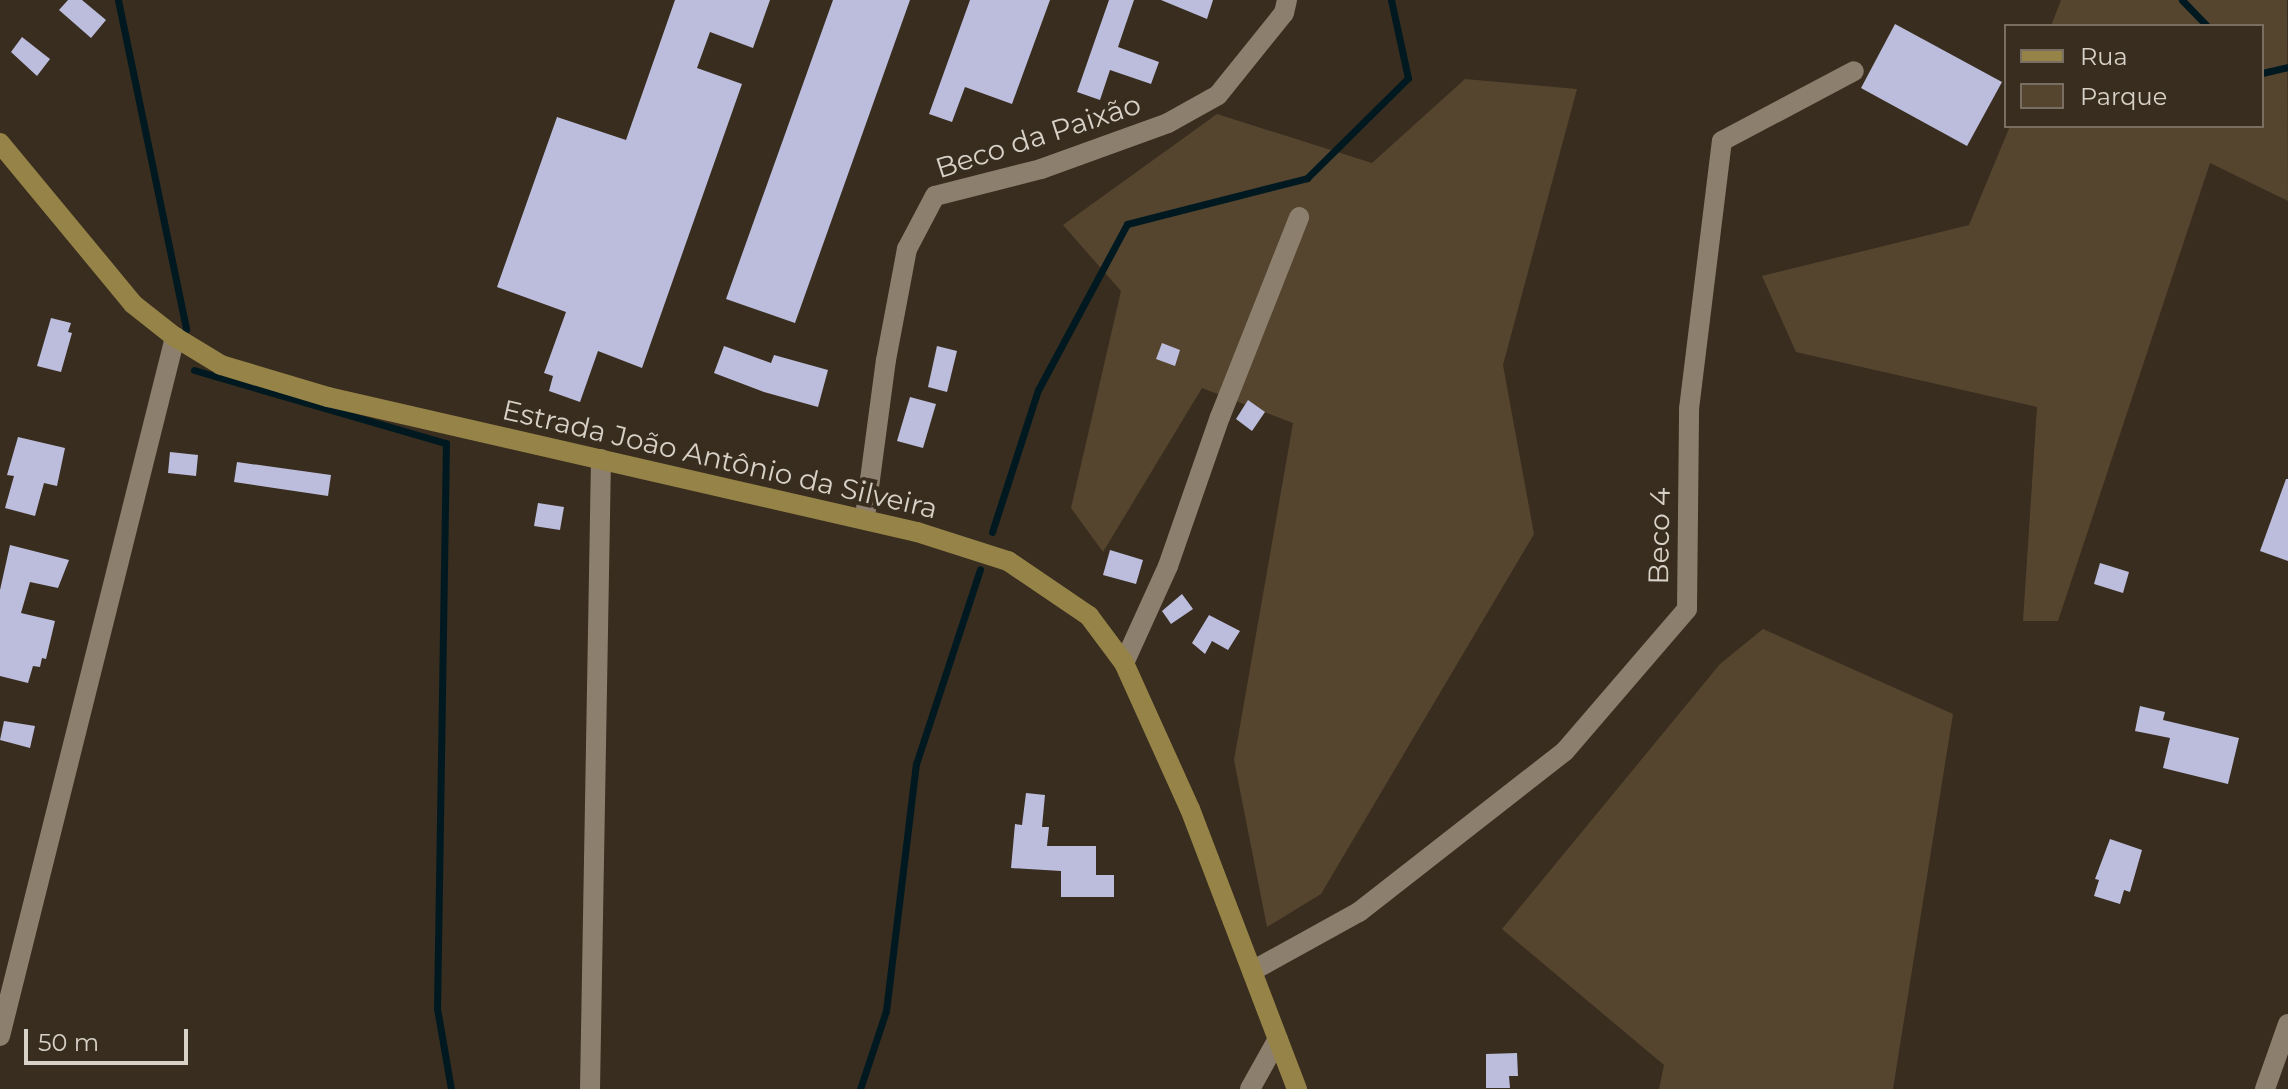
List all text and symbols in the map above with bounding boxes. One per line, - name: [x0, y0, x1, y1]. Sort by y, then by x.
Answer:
- legend: [2004, 24, 2264, 128]
- text: Rua: [2080, 42, 2128, 71]
- text: Parque: [2080, 82, 2167, 111]
- street label: Beco da Paixão: [931, 87, 1145, 185]
- street label: Estrada João Antônio da Silveira: [499, 393, 941, 525]
- street label: Beco 4: [1641, 487, 1677, 585]
- scale bar: [28, 1013, 192, 1063]
- text: 50 m: [38, 1028, 99, 1057]

